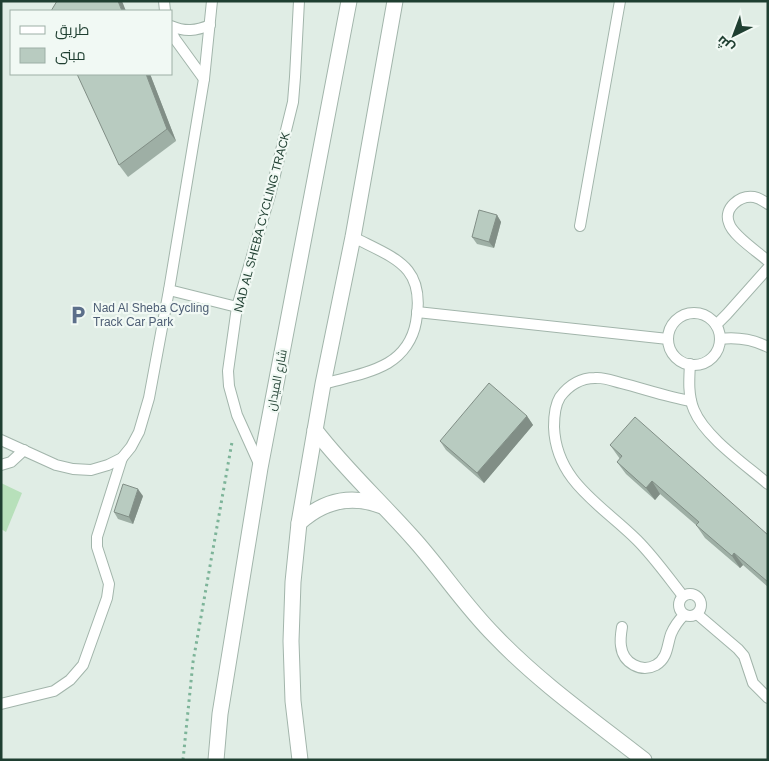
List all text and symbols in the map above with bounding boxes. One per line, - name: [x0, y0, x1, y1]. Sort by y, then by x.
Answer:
- legend: [10, 10, 172, 75]
- north arrow: [709, 10, 759, 60]
- text: طريق: [55, 21, 89, 40]
- text: ش: [713, 32, 738, 57]
- text: مبنى: [55, 46, 86, 65]
- street label: NAD AL SHEBA CYCLING TRACK: [231, 130, 293, 314]
- place label: Nad Al Sheba Cycling Track Car Park: [93, 301, 209, 329]
- parking icon: Nad Al Sheba Cycling Track Car Park: [67, 304, 89, 326]
- street label: شارع الميدان: [264, 348, 291, 412]

